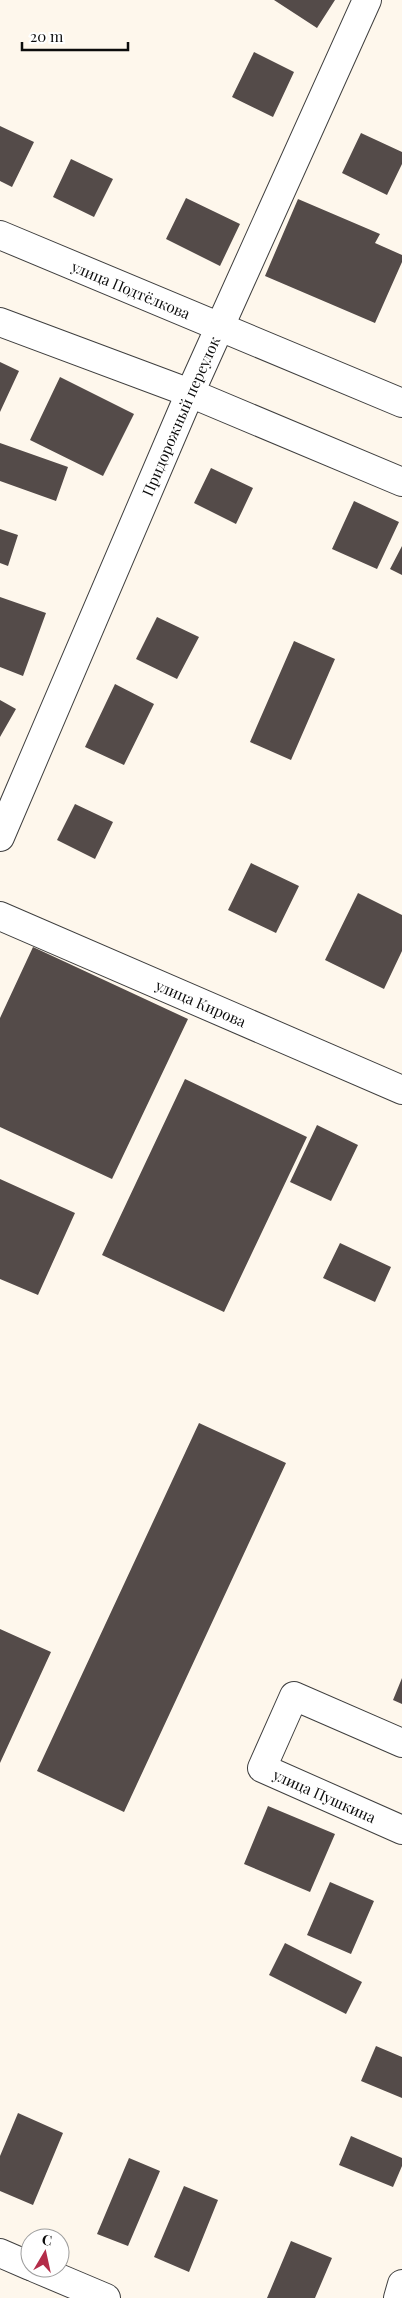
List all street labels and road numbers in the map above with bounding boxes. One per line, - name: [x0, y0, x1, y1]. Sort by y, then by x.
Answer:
- street label: улица Подтёлкова: [68, 256, 194, 324]
- street label: Придорожный переулок: [137, 333, 224, 499]
- street label: улица Кирова: [152, 974, 250, 1032]
- street label: улица Пушкина: [269, 1764, 380, 1827]

